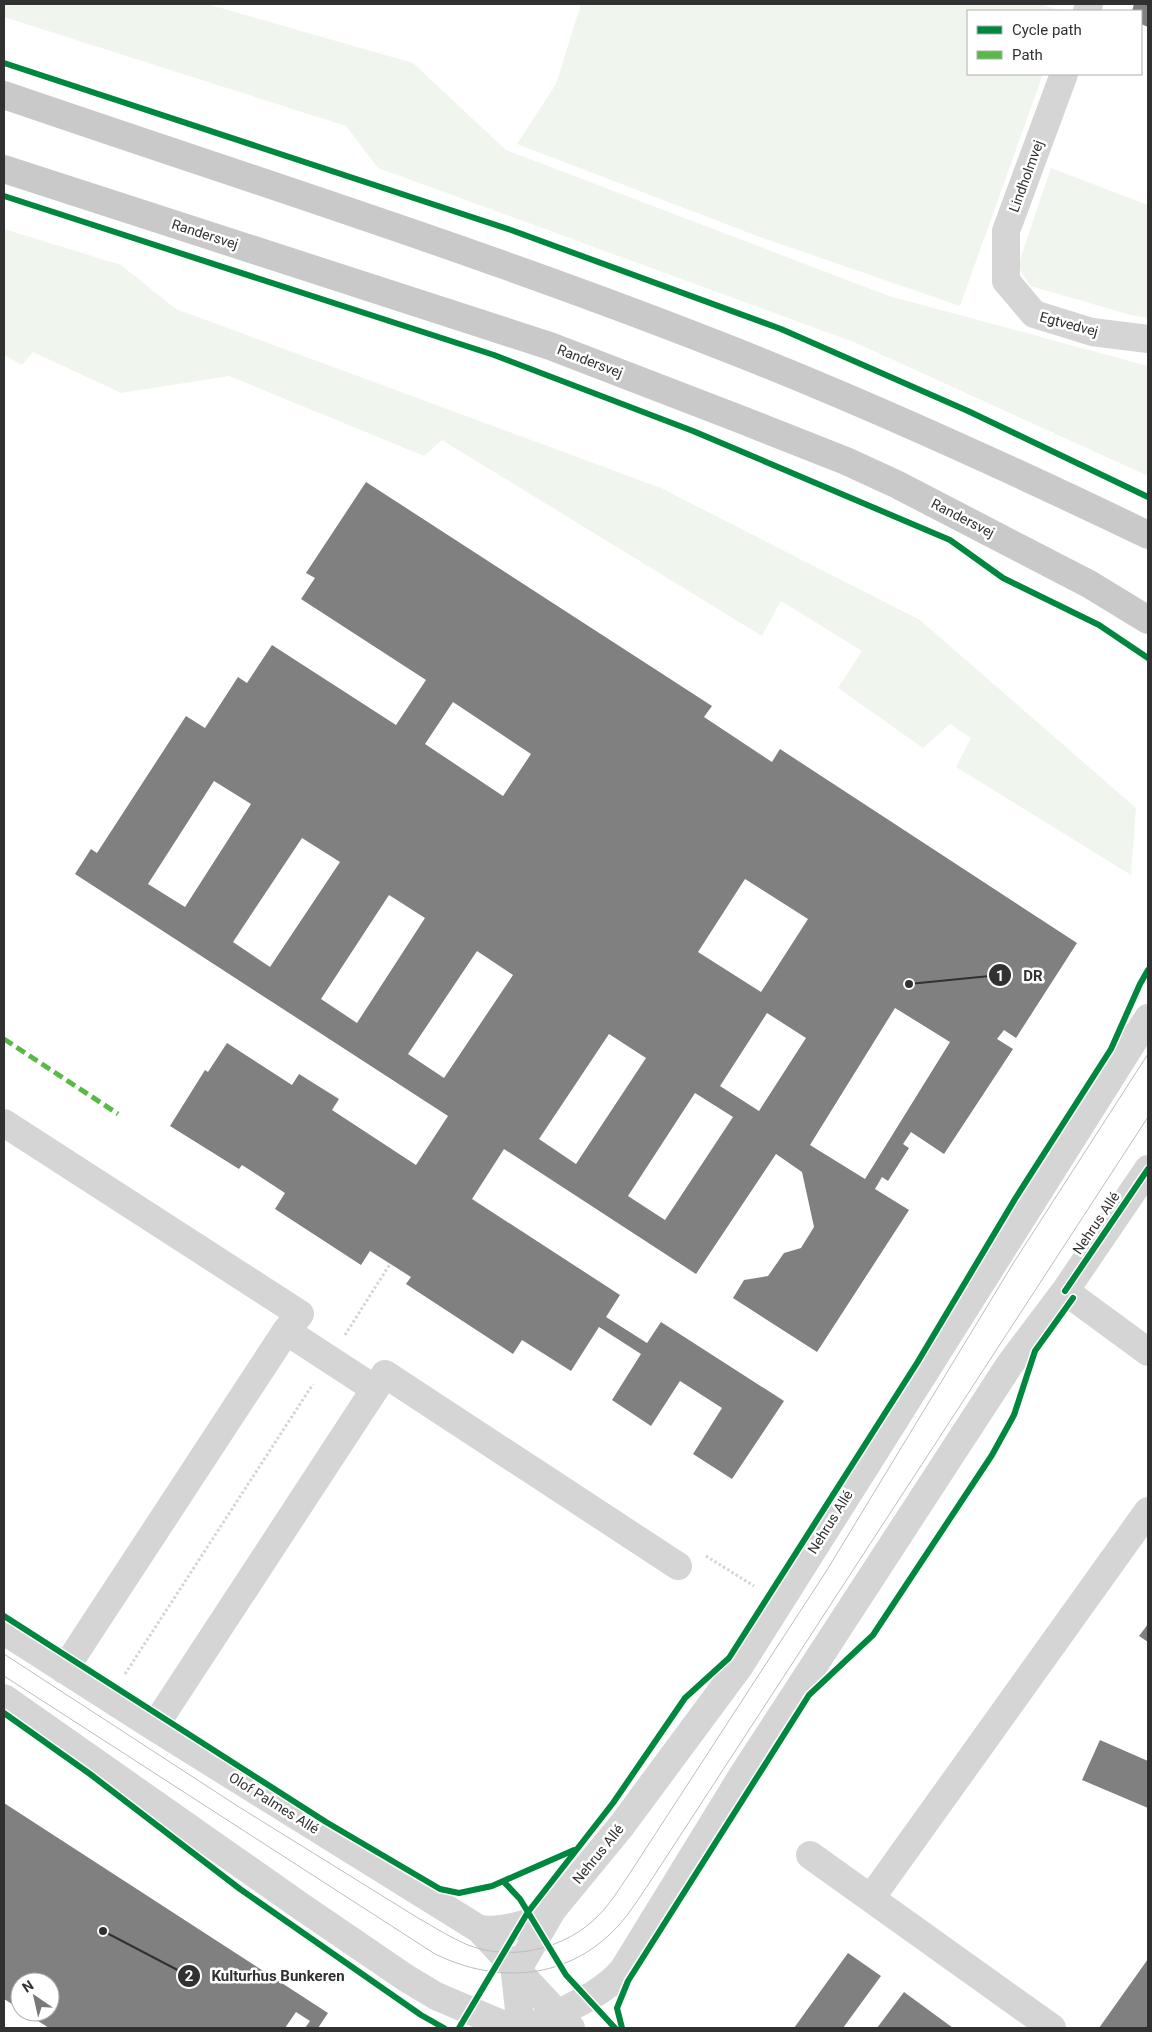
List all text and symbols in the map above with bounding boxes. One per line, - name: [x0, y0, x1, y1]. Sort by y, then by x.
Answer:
- legend: [967, 10, 1142, 75]
- text: Cycle path: [1012, 21, 1082, 39]
- text: Path: [1012, 46, 1043, 64]
- street label: Lindholmvej: [1006, 138, 1046, 214]
- street label: Randersvej: [170, 216, 240, 252]
- street label: Egtvedvej: [1038, 309, 1100, 339]
- street label: Randersvej: [555, 341, 625, 381]
- street label: Randersvej: [929, 495, 997, 541]
- callout: DR: [988, 960, 1052, 990]
- text: 1: [996, 967, 1004, 985]
- text: DR: [1023, 967, 1043, 985]
- street label: Nehrus Allé: [1069, 1189, 1123, 1257]
- street label: Nehrus Allé: [804, 1487, 856, 1557]
- street label: Olof Palmes Allé: [226, 1769, 322, 1837]
- street label: Nehrus Allé: [569, 1821, 627, 1887]
- callout: Kulturhus Bunkeren: [177, 1961, 355, 1991]
- text: 2: [185, 1967, 194, 1985]
- text: Kulturhus Bunkeren: [211, 1967, 345, 1985]
- north arrow: [10, 1972, 60, 2022]
- text: N: [19, 1977, 36, 1996]

